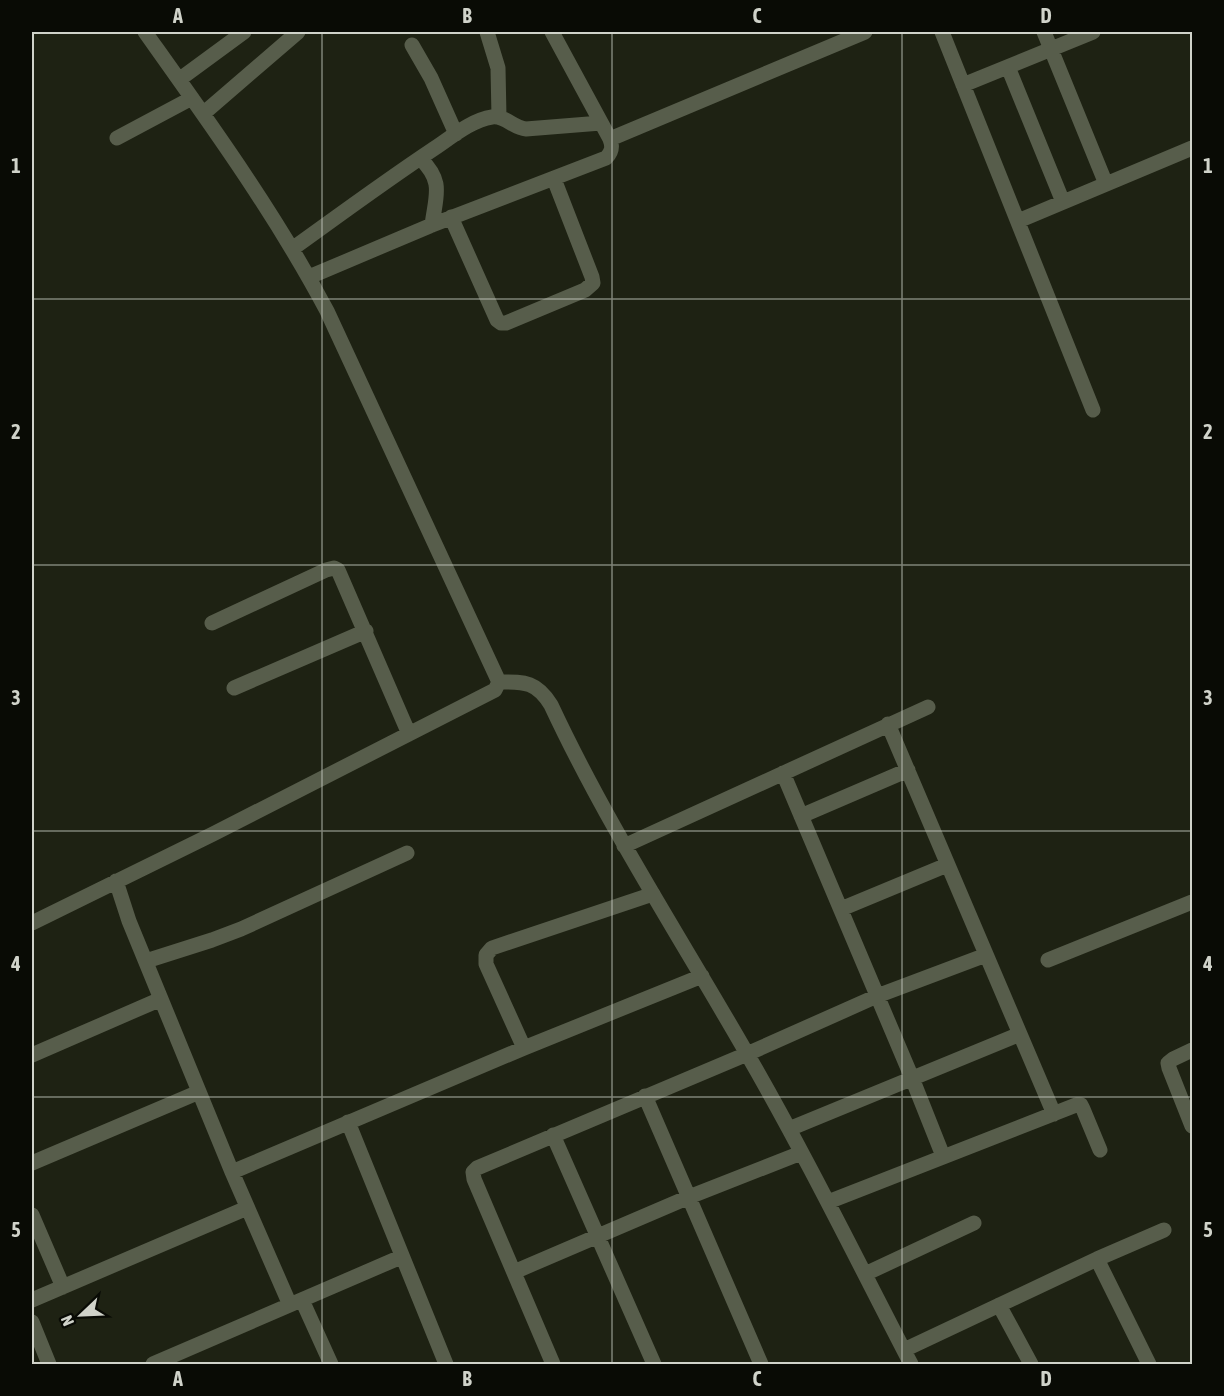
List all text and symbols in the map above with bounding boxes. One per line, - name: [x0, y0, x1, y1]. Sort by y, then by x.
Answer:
- text: A: [172, 4, 183, 27]
- text: B: [462, 4, 472, 27]
- text: C: [753, 4, 762, 27]
- text: D: [1040, 4, 1052, 27]
- text: 1: [11, 154, 21, 177]
- text: 1: [1203, 154, 1213, 177]
- text: 2: [11, 420, 21, 443]
- text: 2: [1203, 420, 1213, 443]
- text: 3: [11, 686, 21, 709]
- text: 3: [1203, 686, 1213, 709]
- text: 4: [10, 952, 21, 975]
- text: 4: [1202, 952, 1213, 975]
- text: 5: [11, 1218, 21, 1241]
- text: 5: [1203, 1218, 1213, 1241]
- north arrow: [51, 1285, 111, 1345]
- text: N: [57, 1313, 77, 1329]
- text: A: [172, 1367, 183, 1390]
- text: B: [462, 1367, 472, 1390]
- text: C: [753, 1367, 762, 1390]
- text: D: [1040, 1367, 1052, 1390]

